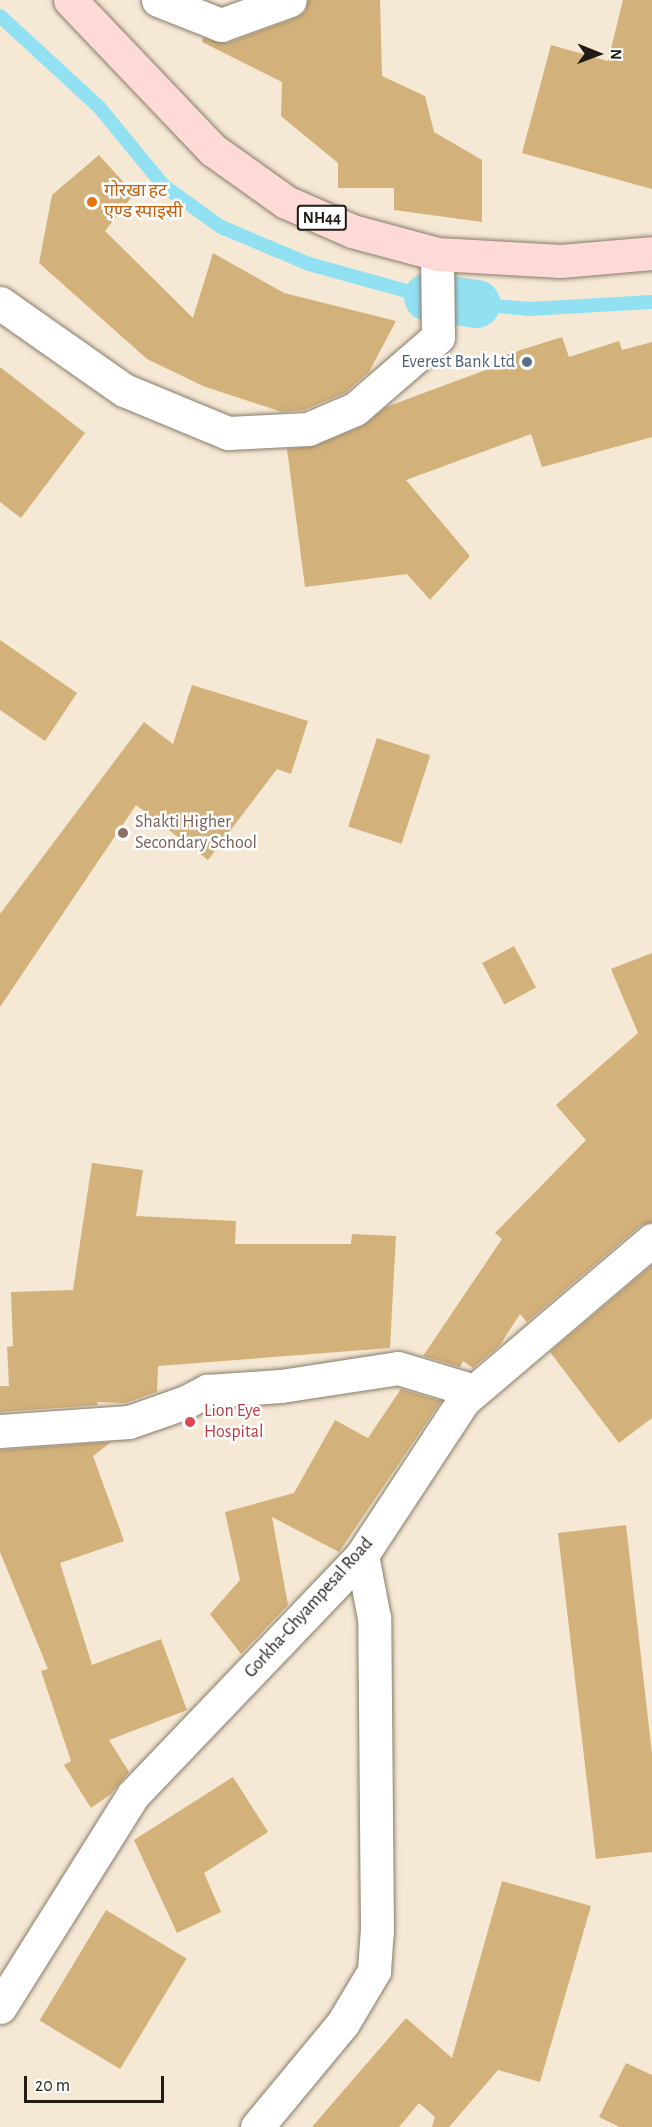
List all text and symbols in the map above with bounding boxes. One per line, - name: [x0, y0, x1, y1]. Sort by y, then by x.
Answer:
- north arrow: [568, 24, 628, 84]
- text: N: [608, 49, 624, 60]
- place label: गोरखा हट एण्ड स्पाइसी: [104, 181, 183, 224]
- marker: गोरखा हट एण्ड स्पाइसी: [85, 195, 99, 209]
- road number: NH44: [296, 205, 348, 231]
- place label: Everest Bank Ltd: [401, 351, 515, 373]
- marker: Everest Bank Ltd: [520, 355, 534, 369]
- place label: Shakti Higher Secondary School: [135, 812, 257, 854]
- marker: Shakti Higher Secondary School: [116, 826, 130, 840]
- place label: Lion Eye Hospital: [204, 1401, 263, 1444]
- marker: Lion Eye Hospital: [181, 1413, 199, 1431]
- street label: Gorkha-Ghyampesal Road: [240, 1533, 378, 1683]
- scale bar: [27, 2064, 166, 2102]
- text: 20 m: [35, 2077, 70, 2095]

